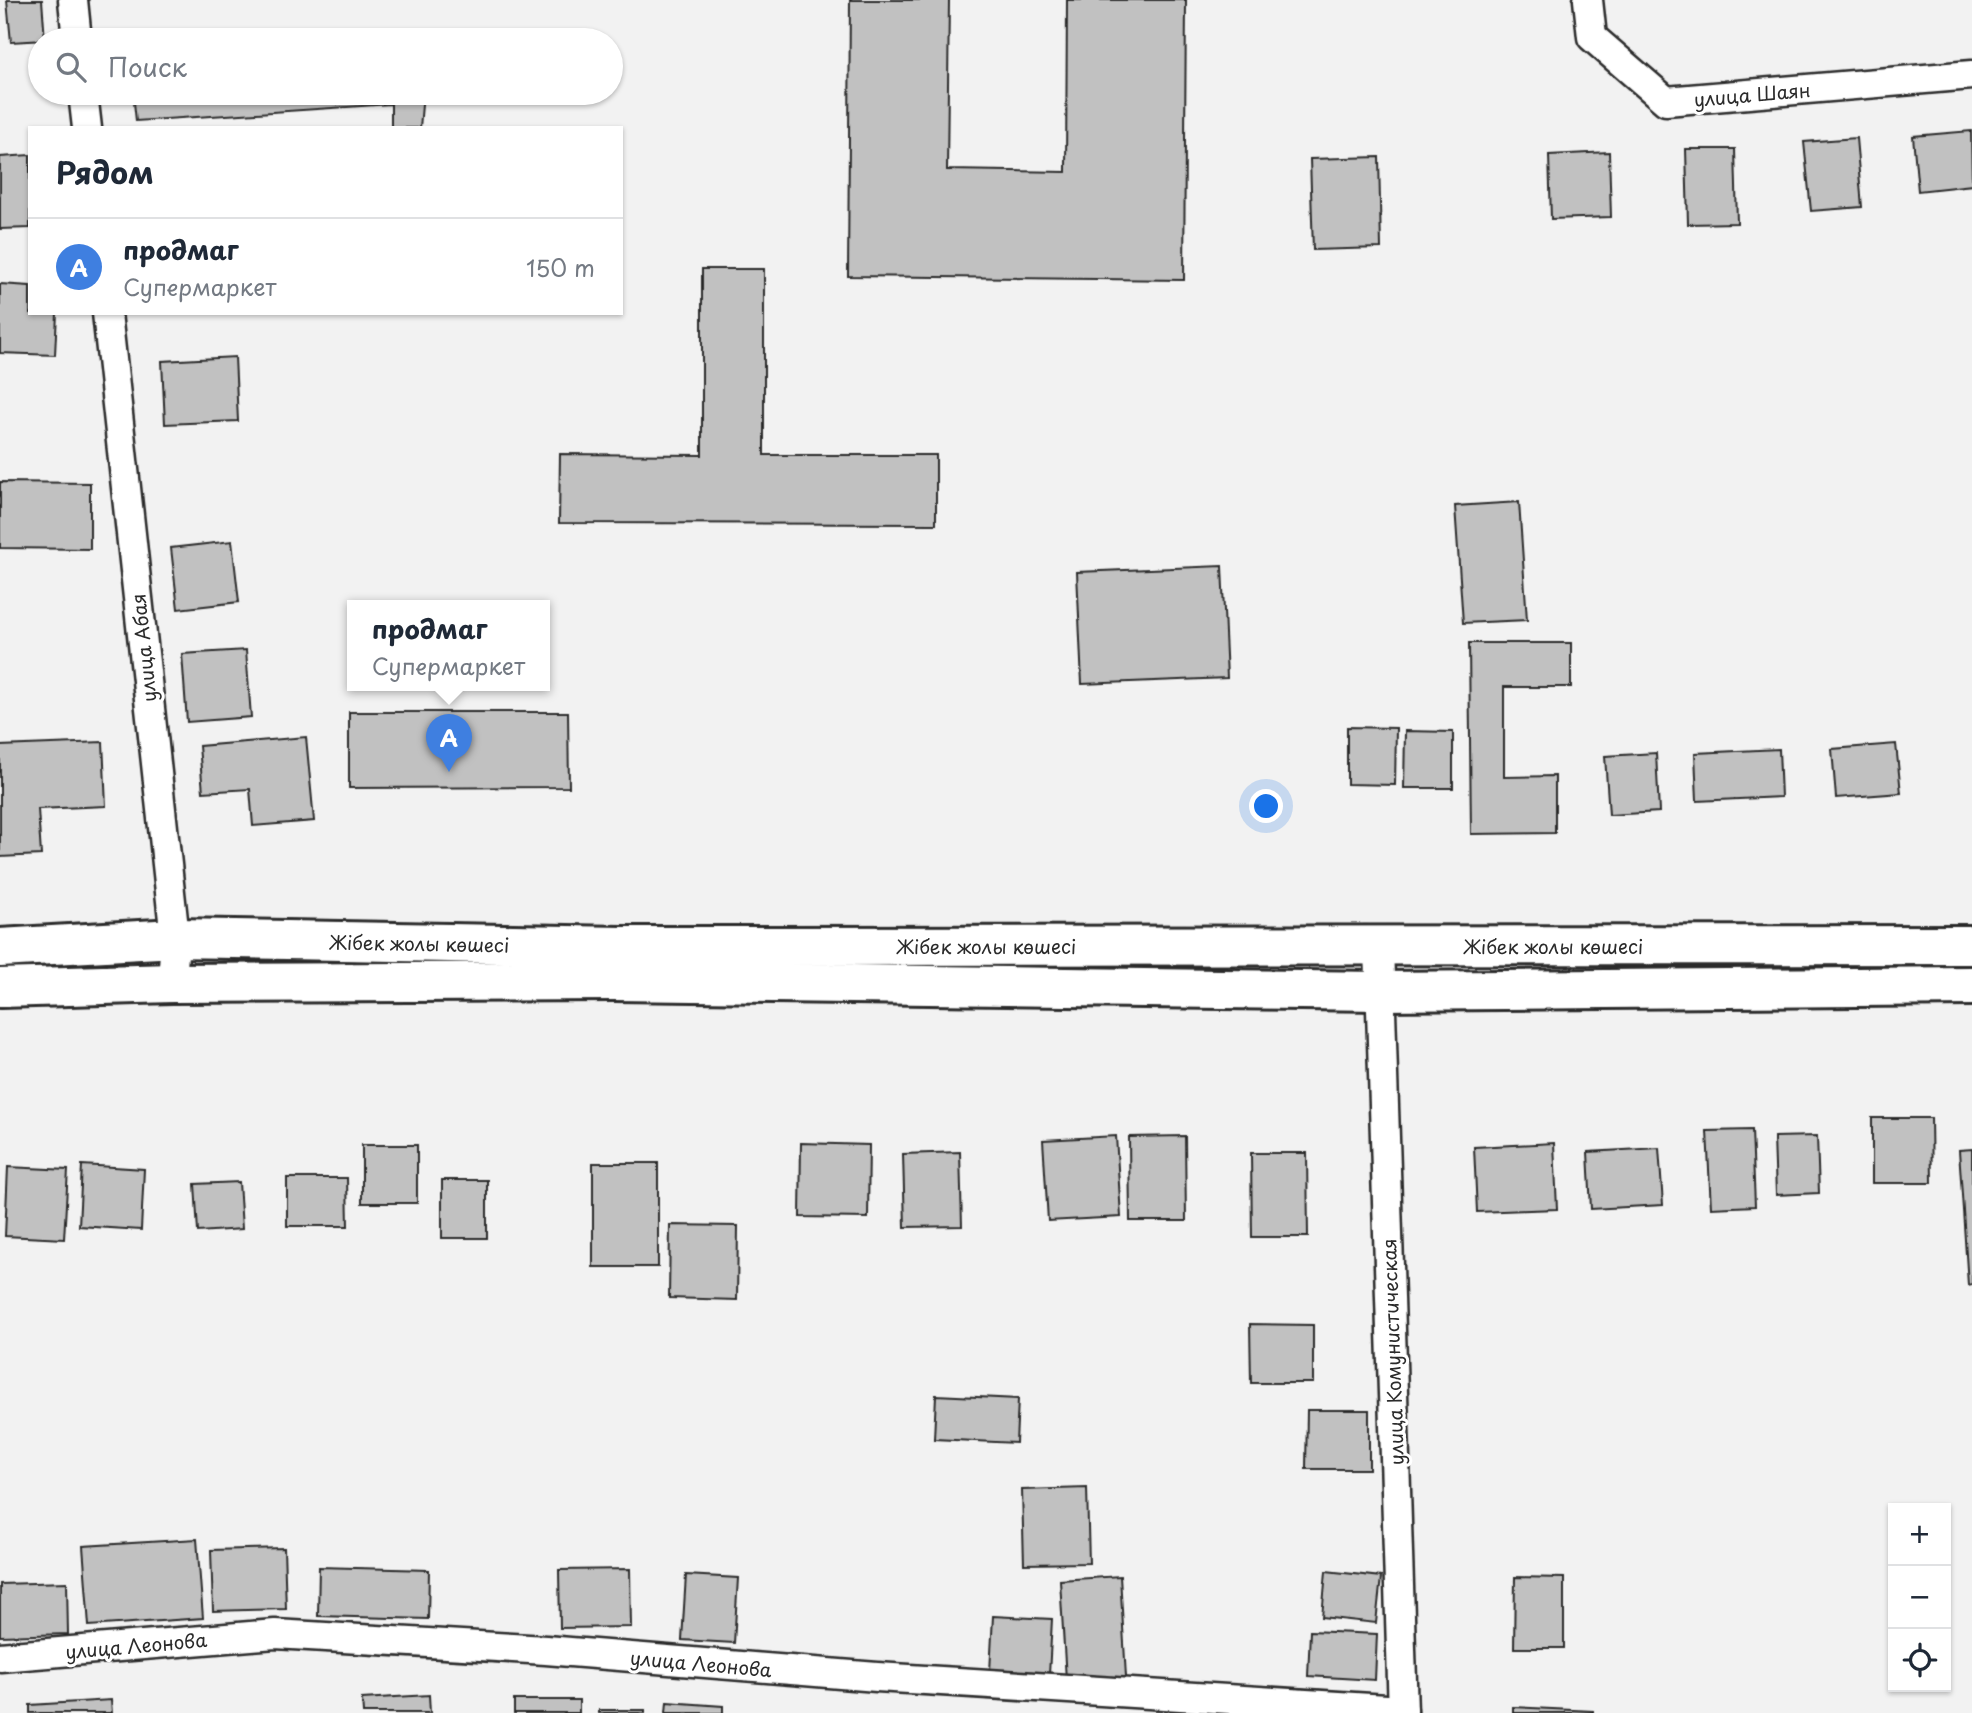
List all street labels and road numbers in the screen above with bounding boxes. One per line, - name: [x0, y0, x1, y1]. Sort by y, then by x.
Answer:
- street label: улица Шаян: [1692, 75, 1812, 113]
- street label: улица Абая: [123, 592, 163, 704]
- street label: Жібек жолы көшесі: [328, 927, 510, 959]
- street label: Жібек жолы көшесі: [896, 932, 1076, 960]
- street label: Жібек жолы көшесі: [1463, 932, 1643, 960]
- street label: улица Комунистическая: [1374, 1238, 1410, 1466]
- street label: улица Леонова: [64, 1625, 208, 1665]
- street label: улица Леонова: [629, 1643, 773, 1683]

